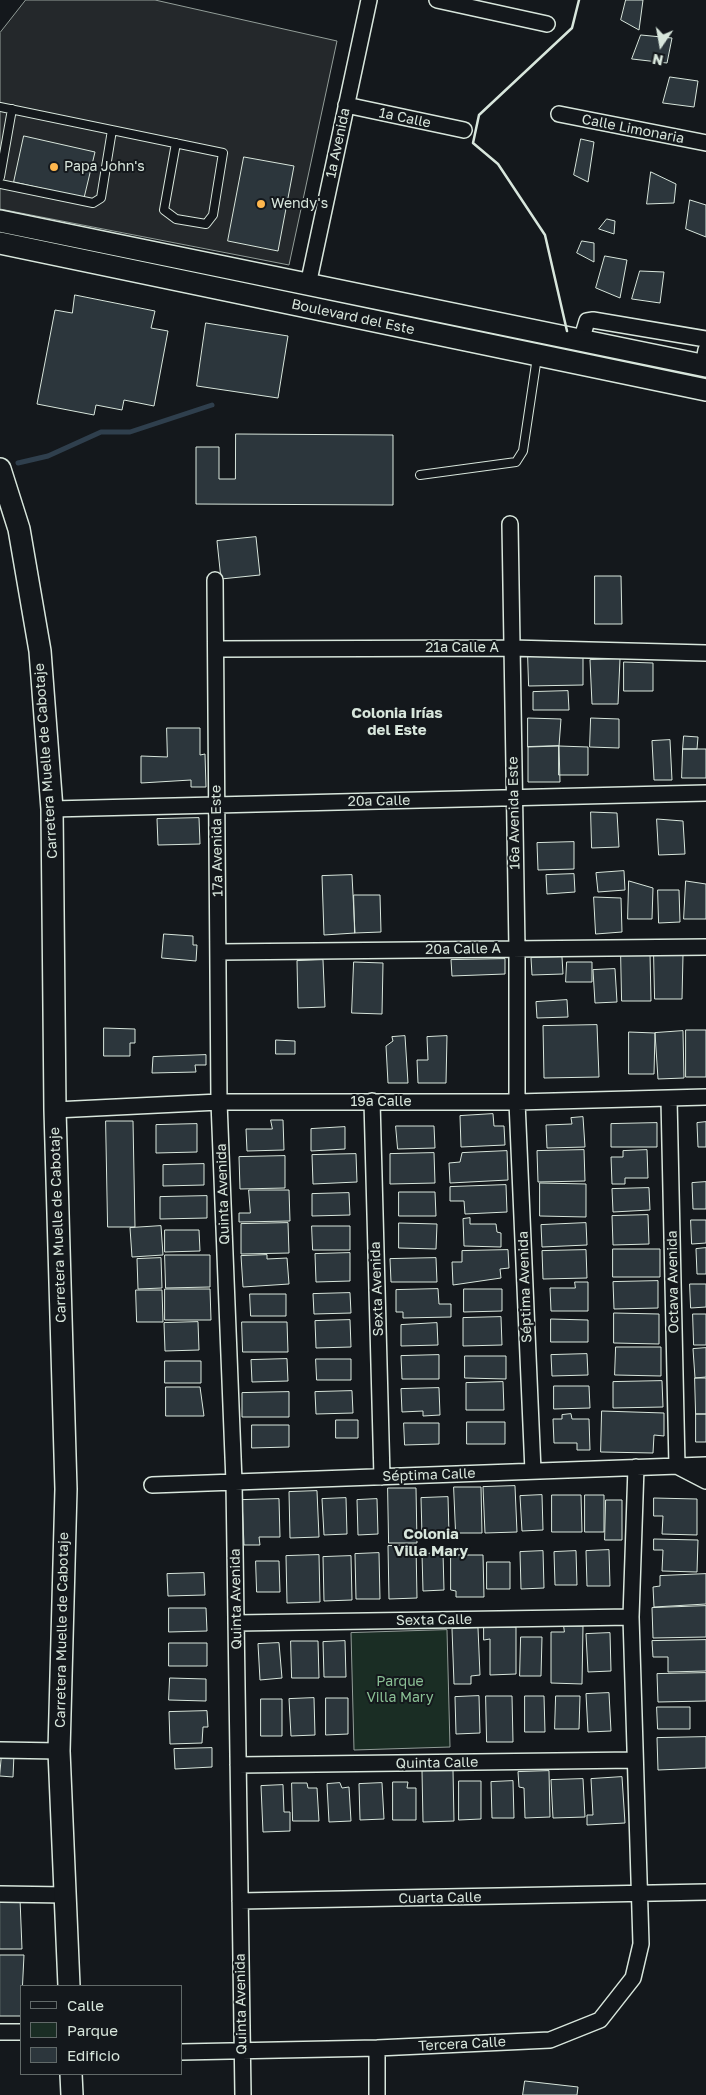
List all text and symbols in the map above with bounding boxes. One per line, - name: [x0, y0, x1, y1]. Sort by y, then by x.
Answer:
- north arrow: [636, 20, 686, 70]
- text: N: [651, 51, 665, 70]
- street label: 1a Calle: [378, 104, 432, 132]
- street label: 1a Avenida: [322, 106, 354, 180]
- street label: Calle Limonaria: [580, 111, 686, 147]
- place label: Papa John's: [64, 159, 145, 175]
- marker: Papa John's: [48, 161, 60, 173]
- place label: Wendy's: [271, 196, 328, 212]
- marker: Wendy's: [255, 198, 267, 210]
- street label: Boulevard del Este: [290, 296, 416, 338]
- street label: 21a Calle A: [425, 640, 499, 656]
- street label: Carretera Muelle de Cabotaje: [31, 663, 61, 859]
- district label: Colonia Irías del Este: [351, 704, 443, 739]
- street label: 16a Avenida Este: [505, 756, 523, 870]
- street label: 17a Avenida Este: [208, 785, 226, 897]
- street label: 20a Calle: [348, 792, 410, 810]
- street label: 20a Calle A: [425, 940, 501, 958]
- street label: 19a Calle: [350, 1094, 412, 1110]
- street label: Carretera Muelle de Cabotaje: [46, 1127, 70, 1323]
- street label: Quinta Avenida: [213, 1143, 233, 1245]
- street label: Octava Avenida: [664, 1230, 682, 1334]
- street label: Séptima Avenida: [515, 1231, 535, 1343]
- street label: Sexta Avenida: [367, 1241, 387, 1337]
- street label: Séptima Calle: [382, 1465, 476, 1485]
- district label: Colonia Villa Mary: [394, 1525, 468, 1560]
- street label: Carretera Muelle de Cabotaje: [52, 1532, 72, 1728]
- street label: Quinta Avenida: [227, 1548, 245, 1650]
- street label: Sexta Calle: [396, 1611, 472, 1629]
- park label: Parque Villa Mary: [366, 1674, 434, 1706]
- street label: Quinta Calle: [396, 1754, 478, 1772]
- street label: Cuarta Calle: [398, 1889, 482, 1907]
- street label: Quinta Avenida: [232, 1953, 250, 2055]
- legend: [20, 1985, 182, 2075]
- text: Calle: [67, 1996, 104, 2014]
- text: Parque: [67, 2021, 118, 2039]
- street label: Tercera Calle: [418, 2033, 506, 2055]
- text: Edificio: [67, 2046, 120, 2064]

